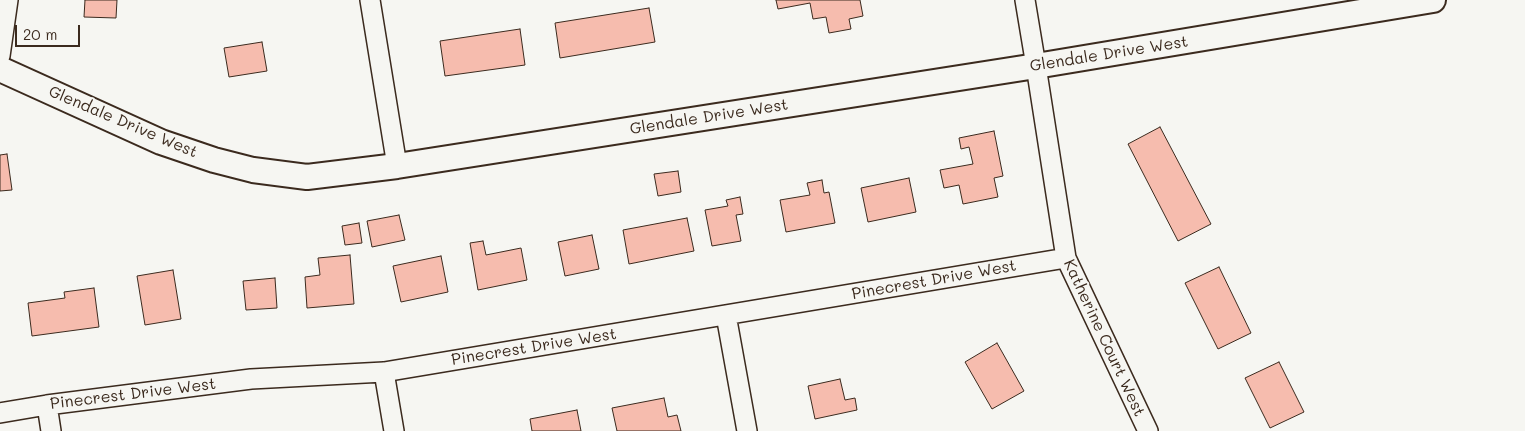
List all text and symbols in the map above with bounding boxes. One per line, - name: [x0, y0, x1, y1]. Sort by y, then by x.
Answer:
- scale bar: [18, 15, 82, 47]
- text: 20 m: [23, 24, 57, 44]
- street label: Glendale Drive West: [1028, 32, 1190, 76]
- street label: Glendale Drive West: [46, 82, 200, 162]
- street label: Glendale Drive West: [628, 95, 790, 139]
- street label: Pinecrest Drive West: [850, 256, 1018, 304]
- street label: Katherine Court West: [1059, 256, 1149, 420]
- street label: Pinecrest Drive West: [450, 324, 618, 370]
- street label: Pinecrest Drive West: [49, 374, 217, 414]

